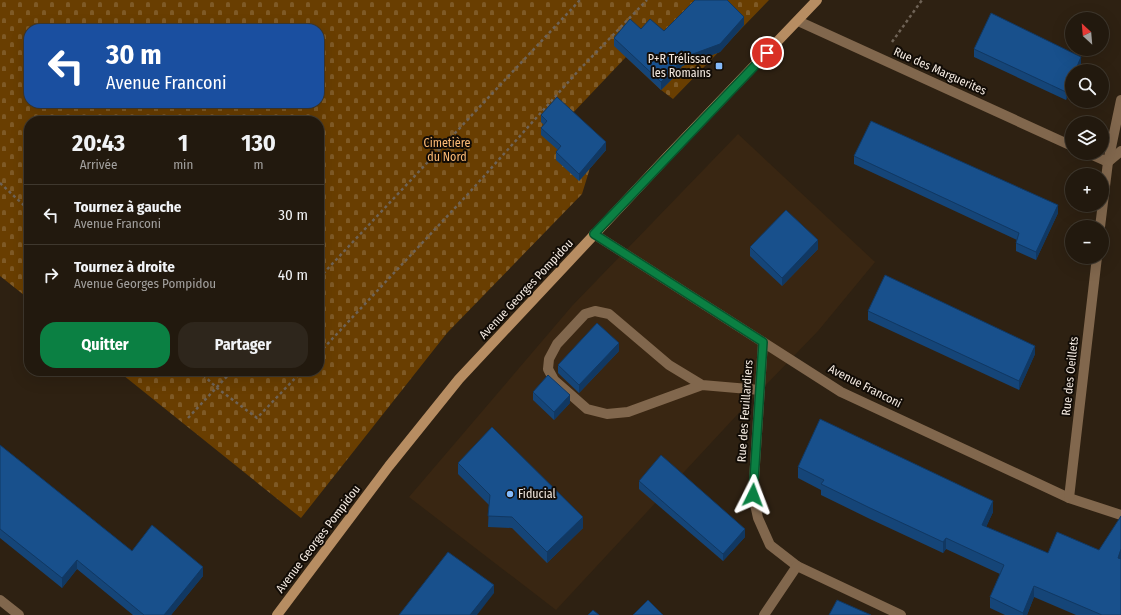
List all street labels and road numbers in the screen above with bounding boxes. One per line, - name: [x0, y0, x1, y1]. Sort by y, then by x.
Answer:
- street label: Rue des Marguerites: [891, 44, 989, 98]
- street label: Avenue Georges Pompidou: [476, 236, 576, 342]
- street label: Rue des Oeillets: [1059, 336, 1081, 416]
- street label: Rue des Feuillardiers: [734, 359, 756, 463]
- street label: Avenue Franconi: [826, 362, 904, 410]
- street label: Avenue Georges Pompidou: [273, 482, 363, 596]

